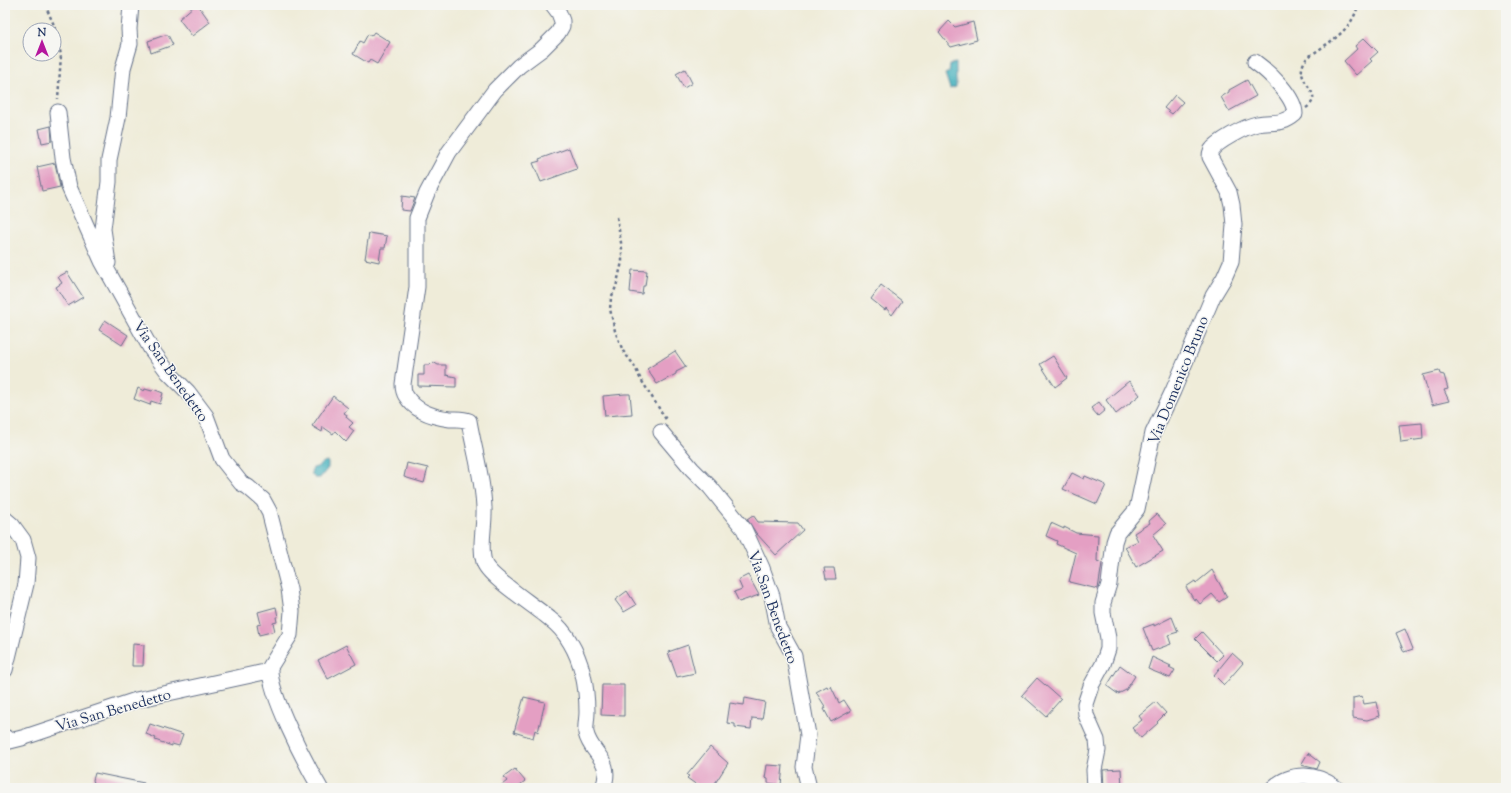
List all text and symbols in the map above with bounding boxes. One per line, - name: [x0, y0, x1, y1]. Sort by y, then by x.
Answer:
- north arrow: [22, 22, 62, 62]
- text: N: [37, 25, 47, 41]
- street label: Via Domenico Bruno: [1144, 313, 1215, 448]
- street label: Via San Benedetto: [127, 317, 213, 427]
- street label: Via San Benedetto: [741, 548, 802, 667]
- street label: Via San Benedetto: [53, 685, 174, 738]

